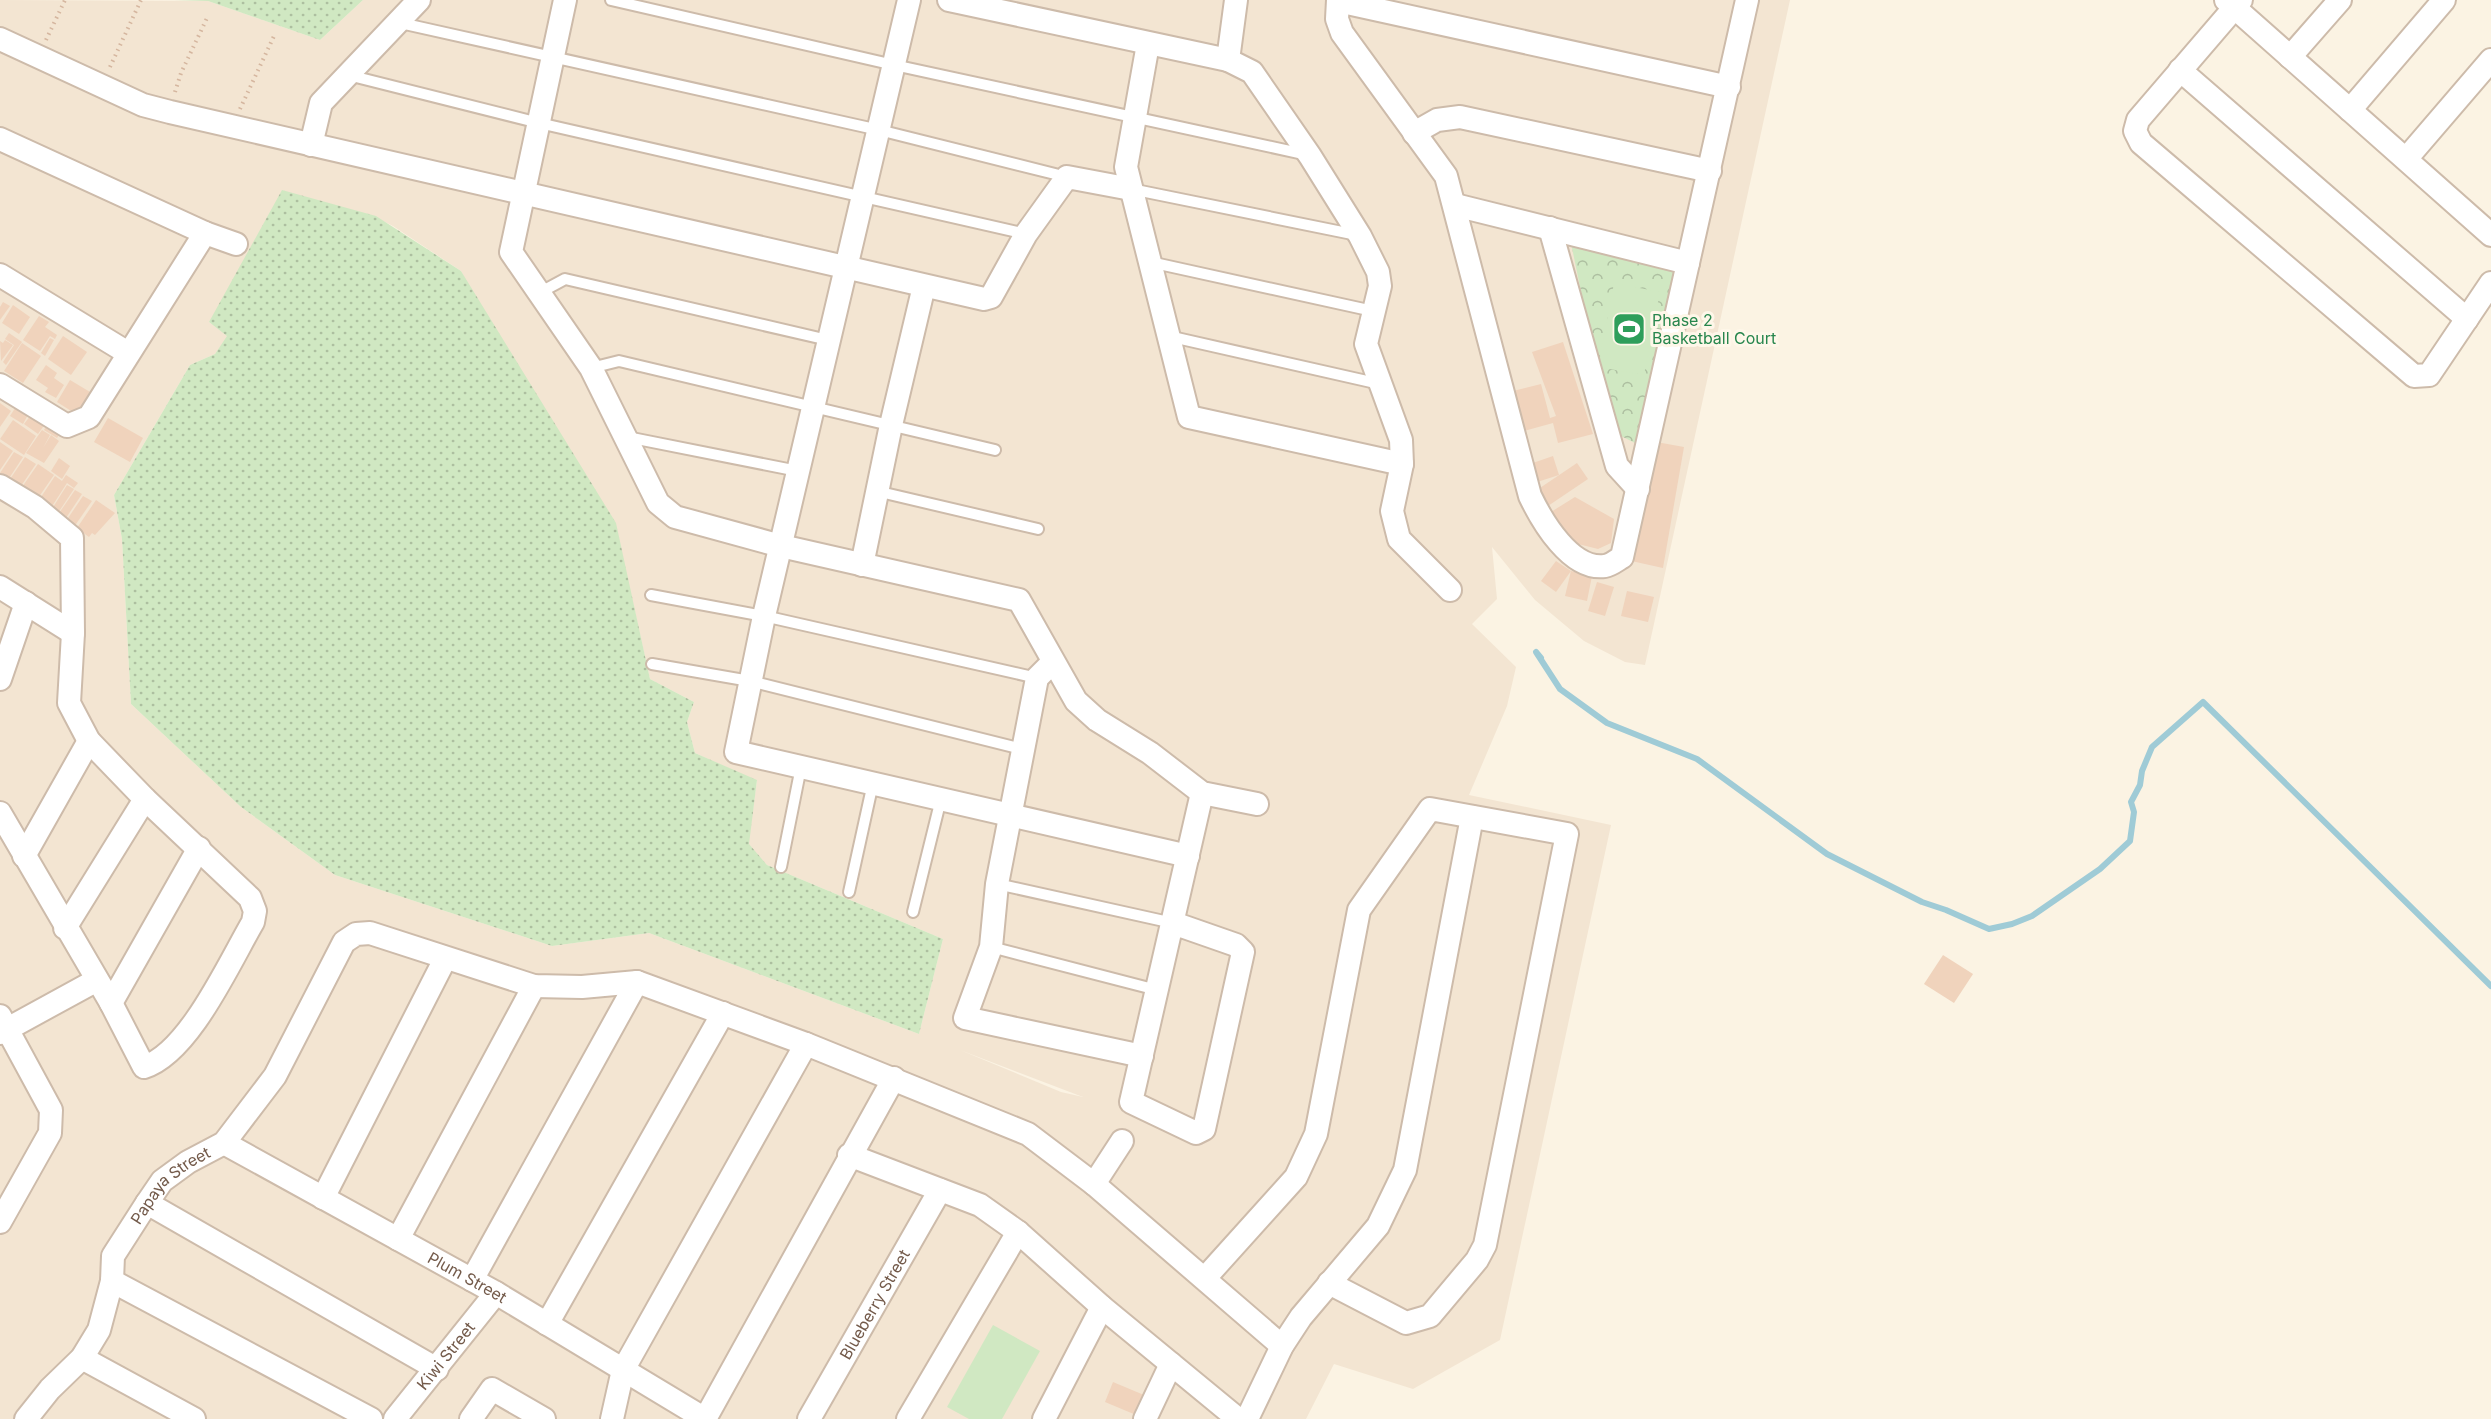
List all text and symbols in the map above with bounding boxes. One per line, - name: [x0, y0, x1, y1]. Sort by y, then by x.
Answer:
- place label: Phase 2 Basketball Court: [1652, 310, 1776, 348]
- sports icon: Phase 2 Basketball Court: [1611, 311, 1647, 347]
- street label: Papaya Street: [126, 1142, 213, 1228]
- street label: Blueberry Street: [835, 1246, 914, 1363]
- street label: Plum Street: [424, 1247, 511, 1307]
- street label: Kiwi Street: [412, 1318, 479, 1394]

